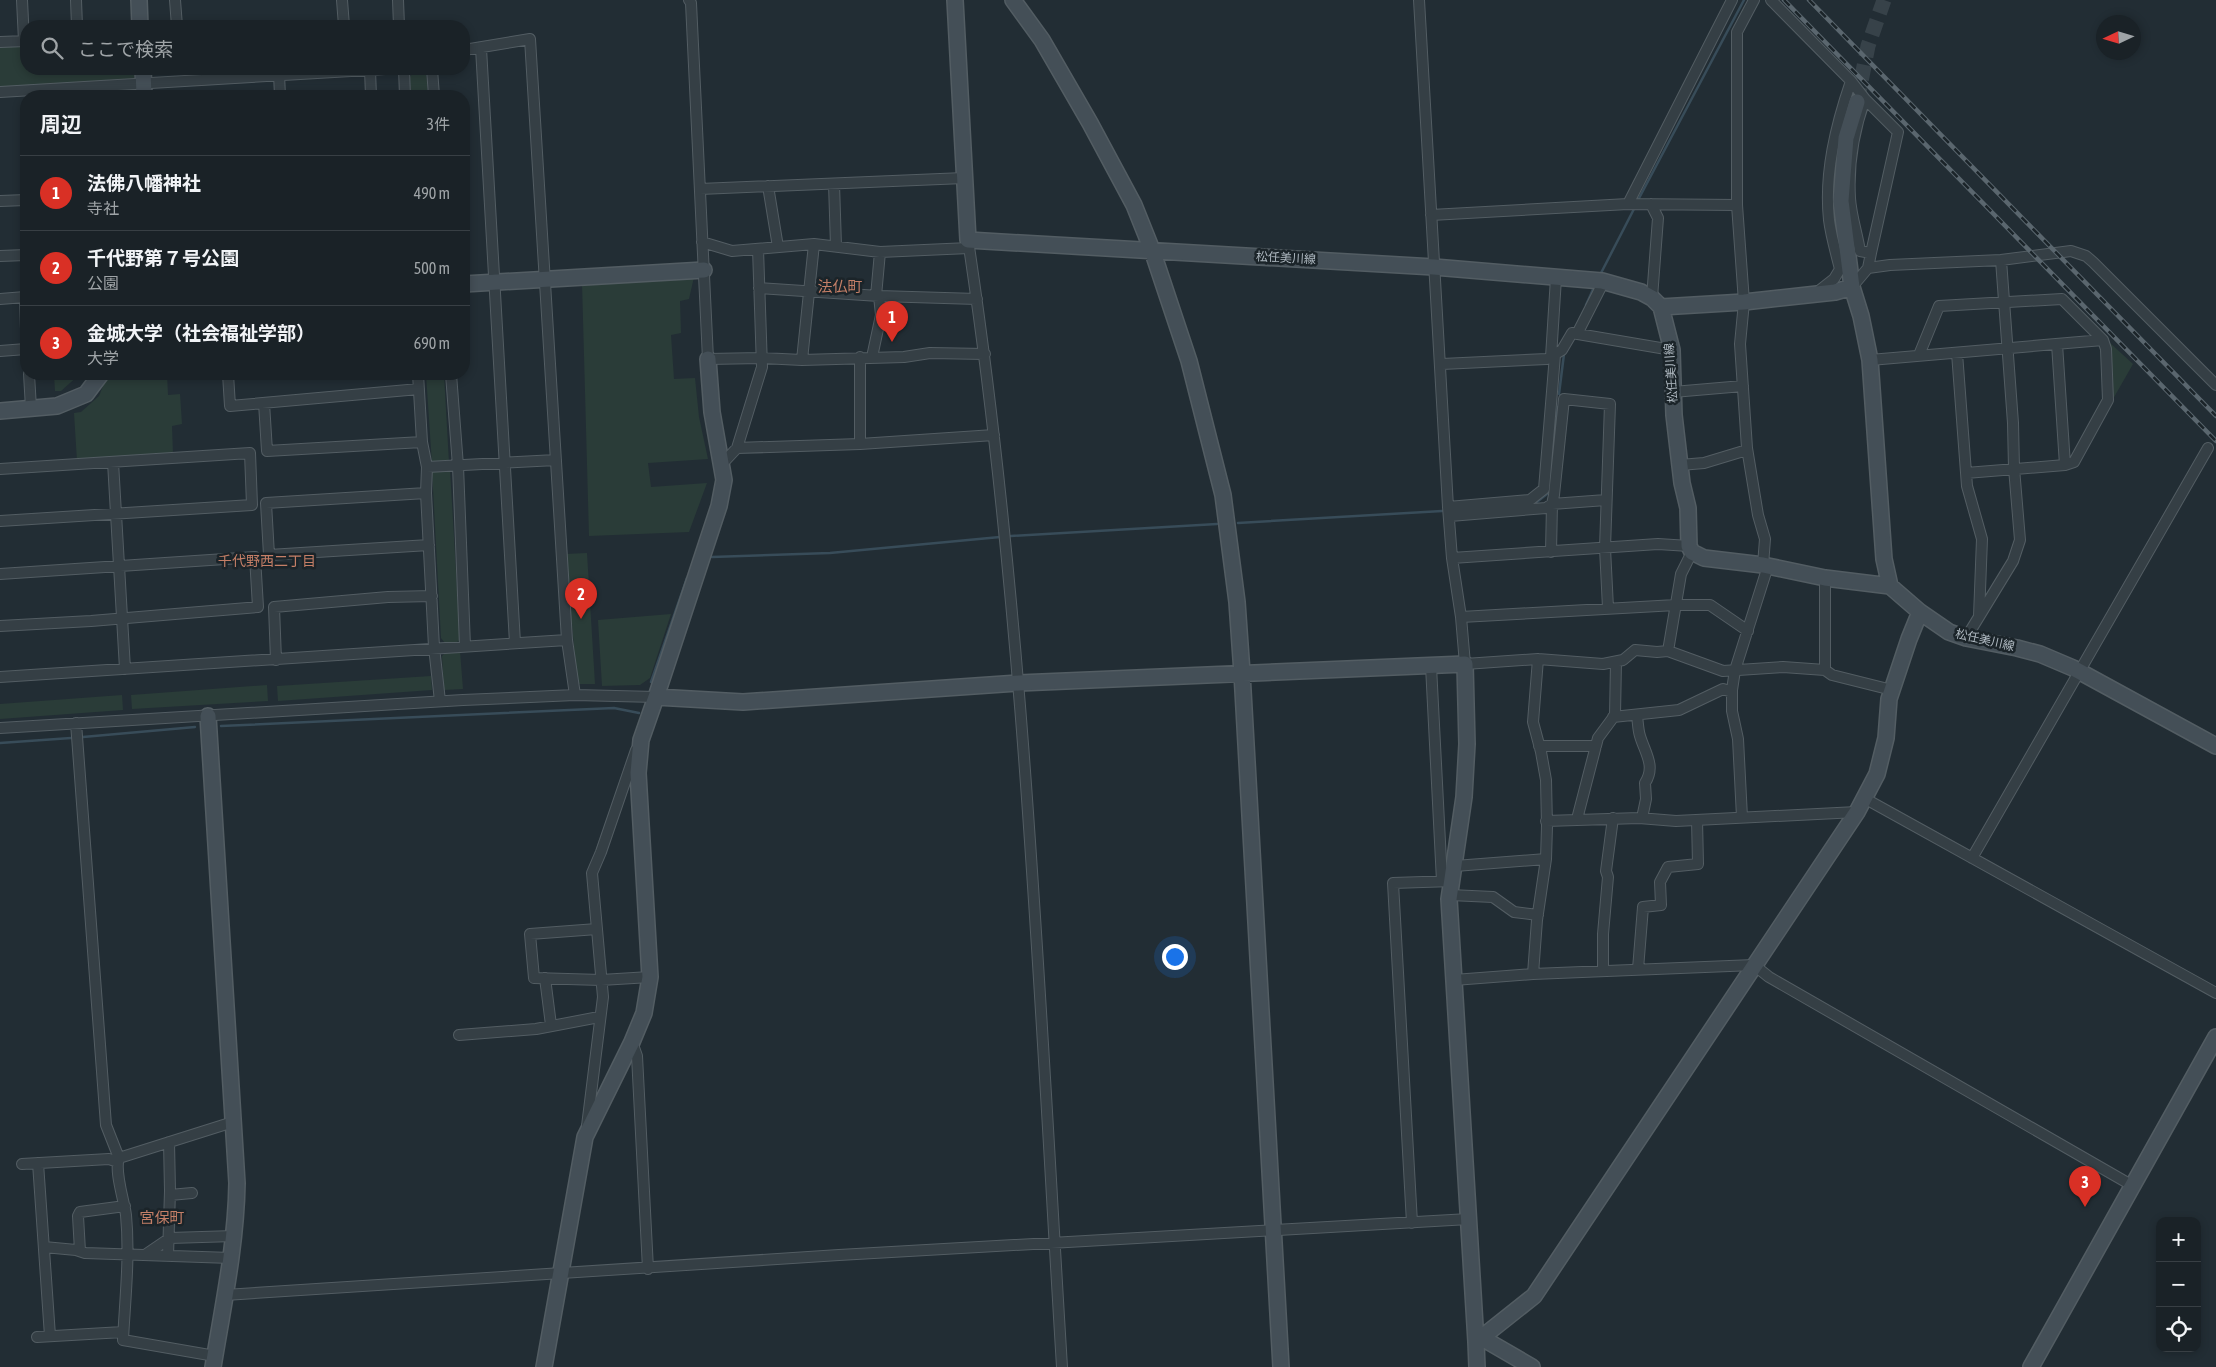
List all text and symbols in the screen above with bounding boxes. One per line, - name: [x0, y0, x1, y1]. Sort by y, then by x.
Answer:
- north arrow: [2096, 15, 2141, 60]
- search box: [20, 20, 470, 75]
- icon: search: [38, 34, 66, 62]
- text: ここで検索: [78, 38, 173, 60]
- text: 周辺: [40, 112, 82, 136]
- text: 3件: [426, 115, 450, 133]
- text: 法佛八幡神社: [87, 172, 201, 194]
- text: 1: [52, 184, 60, 202]
- text: 490 m: [414, 184, 450, 202]
- text: 寺社: [87, 199, 119, 217]
- text: 千代野第７号公園: [87, 247, 239, 269]
- street label: 松任美川線: [1256, 249, 1316, 267]
- text: 2: [52, 259, 60, 277]
- text: 500 m: [414, 259, 450, 277]
- text: 公園: [87, 274, 119, 292]
- district label: 法仏町: [817, 278, 863, 295]
- pin: 1: [876, 301, 908, 342]
- text: 金城大学（社会福祉学部）: [87, 322, 315, 344]
- text: 3: [52, 334, 60, 352]
- text: 690 m: [414, 334, 450, 352]
- street label: 松任美川線: [1662, 343, 1680, 403]
- text: 大学: [87, 349, 119, 367]
- district label: 千代野西二丁目: [218, 553, 316, 569]
- pin: 2: [565, 578, 597, 619]
- street label: 松任美川線: [1954, 626, 2016, 654]
- your location: [1162, 944, 1188, 970]
- pin: 3: [2069, 1166, 2101, 1207]
- district label: 宮保町: [139, 1209, 185, 1226]
- map controls: [2156, 1217, 2201, 1352]
- button: +: [2156, 1217, 2201, 1262]
- button: −: [2156, 1262, 2201, 1307]
- button: locate: [2156, 1307, 2201, 1352]

